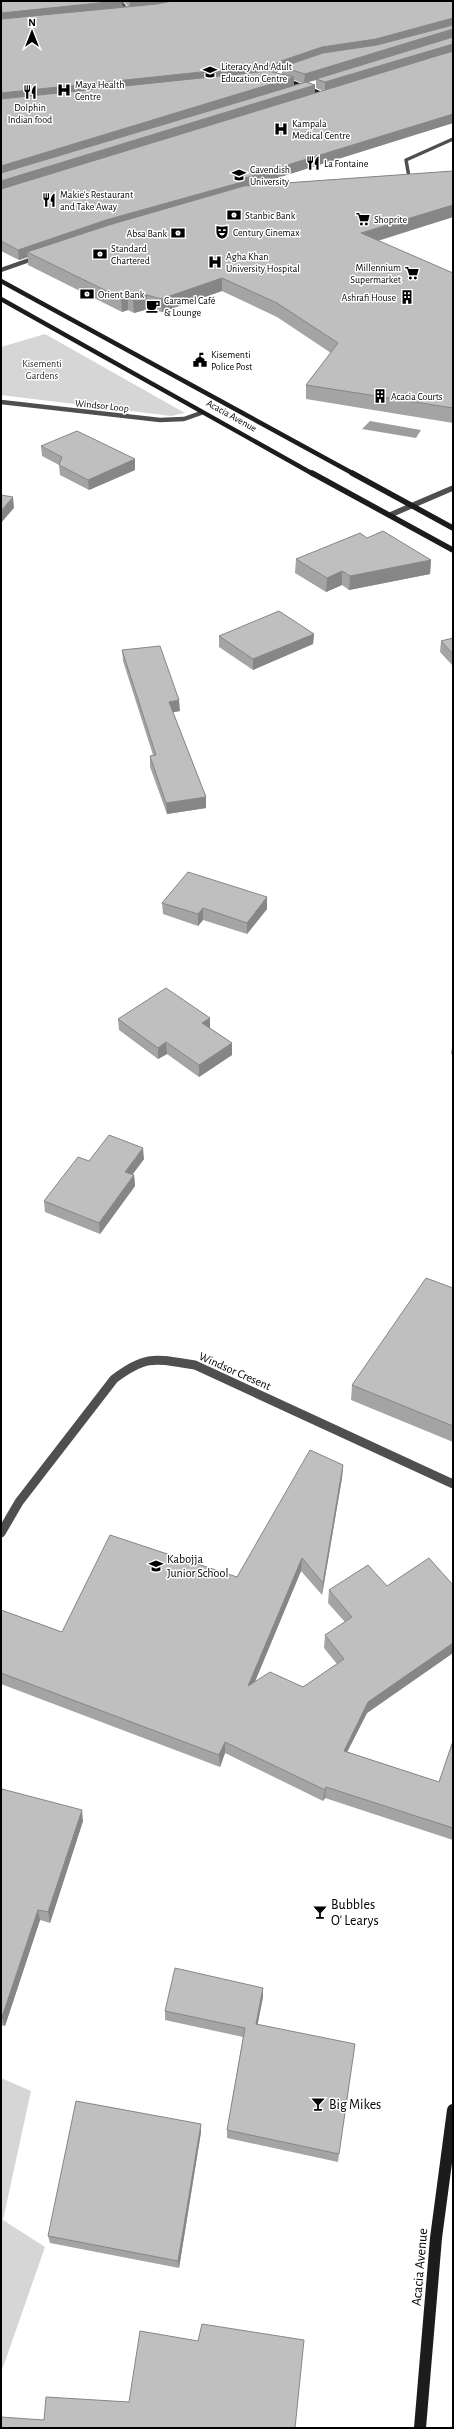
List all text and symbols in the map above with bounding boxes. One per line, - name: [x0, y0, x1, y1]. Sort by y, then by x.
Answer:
- north arrow: [12, 12, 52, 52]
- text: N: [28, 17, 36, 28]
- place label: Literacy And Adult Education Centre: [221, 62, 293, 84]
- school or university icon: Literacy And Adult Education Centre: [202, 64, 218, 80]
- place label: Maya Health Centre: [75, 80, 124, 102]
- hospital icon: Maya Health Centre: [56, 82, 72, 98]
- restaurant icon: Dolphin Indian food: [22, 84, 38, 100]
- place label: Dolphin Indian food: [8, 103, 52, 125]
- place label: Kampala Medical Centre: [292, 119, 351, 141]
- hospital icon: Kampala Medical Centre: [273, 121, 289, 137]
- restaurant icon: La Fontaine: [305, 155, 321, 171]
- place label: La Fontaine: [324, 159, 369, 169]
- place label: Cavendish University: [250, 165, 290, 187]
- school or university icon: Cavendish University: [231, 167, 247, 183]
- place label: Makie's Restaurant and Take Away: [60, 190, 134, 212]
- restaurant icon: Makie's Restaurant and Take Away: [41, 192, 57, 208]
- bank icon: Stanbic Bank: [226, 207, 242, 223]
- place label: Stanbic Bank: [245, 211, 296, 221]
- supermarket icon: Shoprite: [355, 211, 371, 227]
- place label: Shoprite: [374, 215, 407, 225]
- theatre icon: Century Cinemax: [214, 224, 230, 240]
- bank icon: Absa Bank: [170, 225, 186, 241]
- place label: Century Cinemax: [233, 228, 300, 238]
- place label: Absa Bank: [127, 229, 167, 239]
- place label: Standard Chartered: [111, 244, 150, 266]
- bank icon: Standard Chartered: [92, 246, 108, 262]
- place label: Agha Khan University Hospital: [226, 252, 300, 274]
- hospital icon: Agha Khan University Hospital: [207, 254, 223, 270]
- place label: Millennium Supermarket: [350, 263, 402, 285]
- supermarket icon: Millennium Supermarket: [404, 265, 420, 281]
- bank icon: Orient Bank: [79, 286, 95, 302]
- building icon: Ashrafi House: [399, 289, 415, 305]
- place label: Orient Bank: [98, 290, 145, 300]
- place label: Ashrafi House: [342, 293, 396, 303]
- place label: Caramel Café & Lounge: [164, 296, 216, 318]
- cafe icon: Caramel Café & Lounge: [145, 298, 161, 314]
- place label: Kisementi Police Post: [211, 350, 253, 372]
- public building icon: Kisementi Police Post: [192, 352, 208, 368]
- park label: Kisementi Gardens: [22, 359, 62, 381]
- building icon: Acacia Courts: [372, 388, 388, 404]
- place label: Acacia Courts: [391, 392, 443, 402]
- street label: Windsor Loop: [75, 398, 129, 414]
- street label: Acacia Avenue: [205, 398, 259, 434]
- street label: Windsor Cresent: [197, 1350, 273, 1392]
- place label: Kabojja Junior School: [167, 1553, 228, 1579]
- school or university icon: Kabojja Junior School: [148, 1558, 164, 1574]
- place label: Bubbles O' Learys: [331, 1898, 379, 1928]
- bar icon: Bubbles O' Learys: [312, 1904, 328, 1920]
- bar icon: Big Mikes: [310, 2096, 326, 2112]
- place label: Big Mikes: [329, 2098, 381, 2112]
- street label: Acacia Avenue: [410, 2228, 430, 2307]

